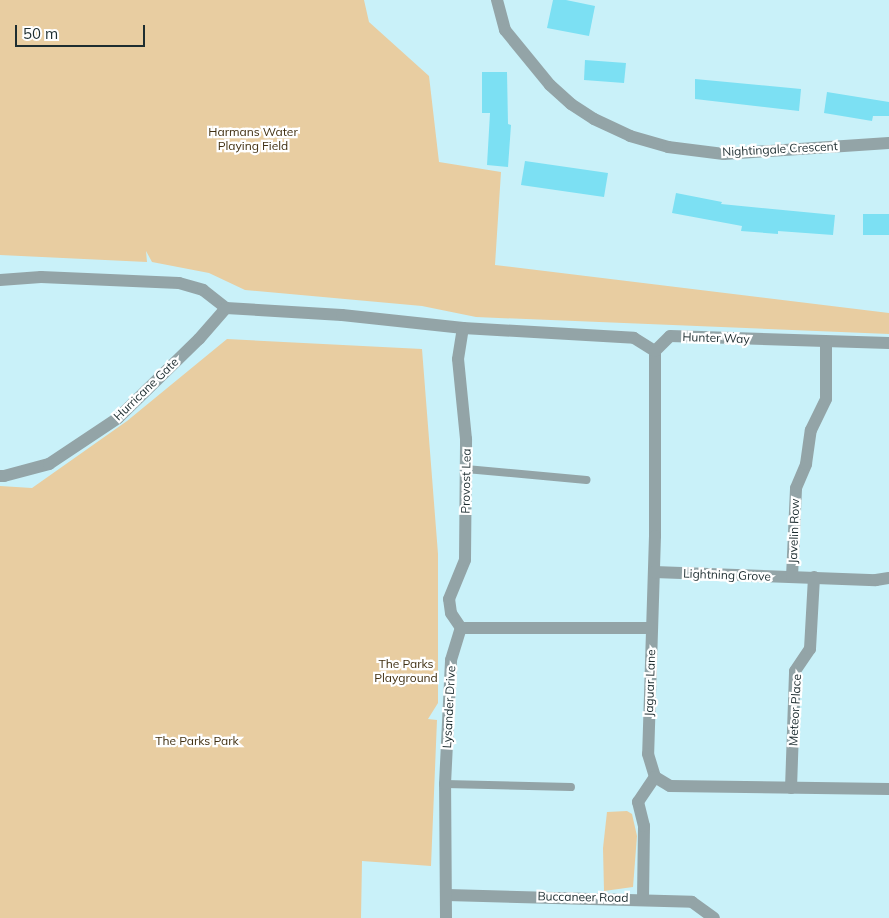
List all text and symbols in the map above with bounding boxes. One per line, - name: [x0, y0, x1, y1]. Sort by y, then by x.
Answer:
- scale bar: [18, 15, 148, 47]
- text: 50 m: [23, 24, 58, 43]
- park label: Harmans Water Playing Field: [208, 125, 298, 153]
- street label: Nightingale Crescent: [722, 139, 838, 159]
- street label: Hunter Way: [682, 330, 750, 346]
- street label: Hurricane Gate: [111, 355, 181, 423]
- street label: Provost Lea: [458, 448, 474, 514]
- street label: Javelin Row: [786, 498, 802, 564]
- street label: Lightning Grove: [683, 566, 771, 584]
- street label: Jaguar Lane: [642, 649, 658, 717]
- park label: The Parks Playground: [374, 657, 438, 685]
- street label: Lysander Drive: [440, 665, 458, 749]
- street label: Meteor Place: [786, 674, 804, 746]
- park label: The Parks Park: [155, 734, 239, 748]
- street label: Buccaneer Road: [537, 889, 629, 905]

